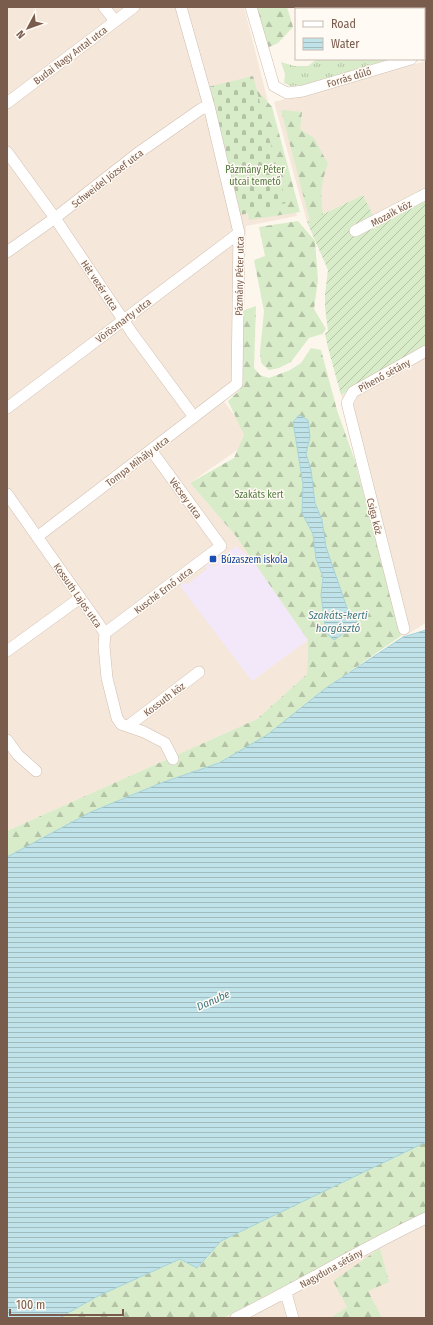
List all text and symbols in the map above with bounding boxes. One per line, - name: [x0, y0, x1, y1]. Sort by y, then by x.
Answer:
- north arrow: [8, 8, 48, 48]
- legend: [295, 8, 425, 60]
- text: Road: [331, 17, 356, 31]
- street label: Budai Nagy Antal utca: [31, 24, 110, 87]
- text: N: [14, 27, 28, 41]
- text: Water: [331, 37, 360, 51]
- street label: Forrás dűlő: [325, 65, 373, 90]
- street label: Schweidel József utca: [69, 147, 146, 211]
- park label: Pázmány Péter utcai temető: [225, 164, 285, 188]
- street label: Mozaik köz: [369, 198, 414, 230]
- street label: Pázmány Péter utca: [233, 236, 247, 316]
- street label: Hét vezér utca: [78, 258, 120, 313]
- street label: Vörösmarty utca: [93, 296, 154, 346]
- street label: Pihenő sétány: [356, 355, 413, 395]
- street label: Tompa Mihály utca: [104, 434, 172, 489]
- street label: Vécsey utca: [166, 476, 204, 521]
- park label: Szakáts kert: [234, 489, 284, 501]
- street label: Csiga köz: [364, 497, 384, 536]
- place label: Búzaszem iskola: [221, 553, 288, 566]
- marker: Búzaszem iskola: [208, 554, 218, 564]
- street label: Kossuth Lajos utca: [50, 561, 104, 630]
- street label: Kusché Ernő utca: [131, 564, 195, 617]
- water label: Szakáts-kerti horgásztó: [307, 609, 368, 635]
- street label: Kossuth köz: [142, 680, 188, 719]
- water label: Danube: [195, 987, 232, 1013]
- street label: Nagyduna sétány: [298, 1246, 366, 1291]
- scale bar: [10, 1291, 123, 1317]
- text: 100 m: [16, 1298, 45, 1312]

